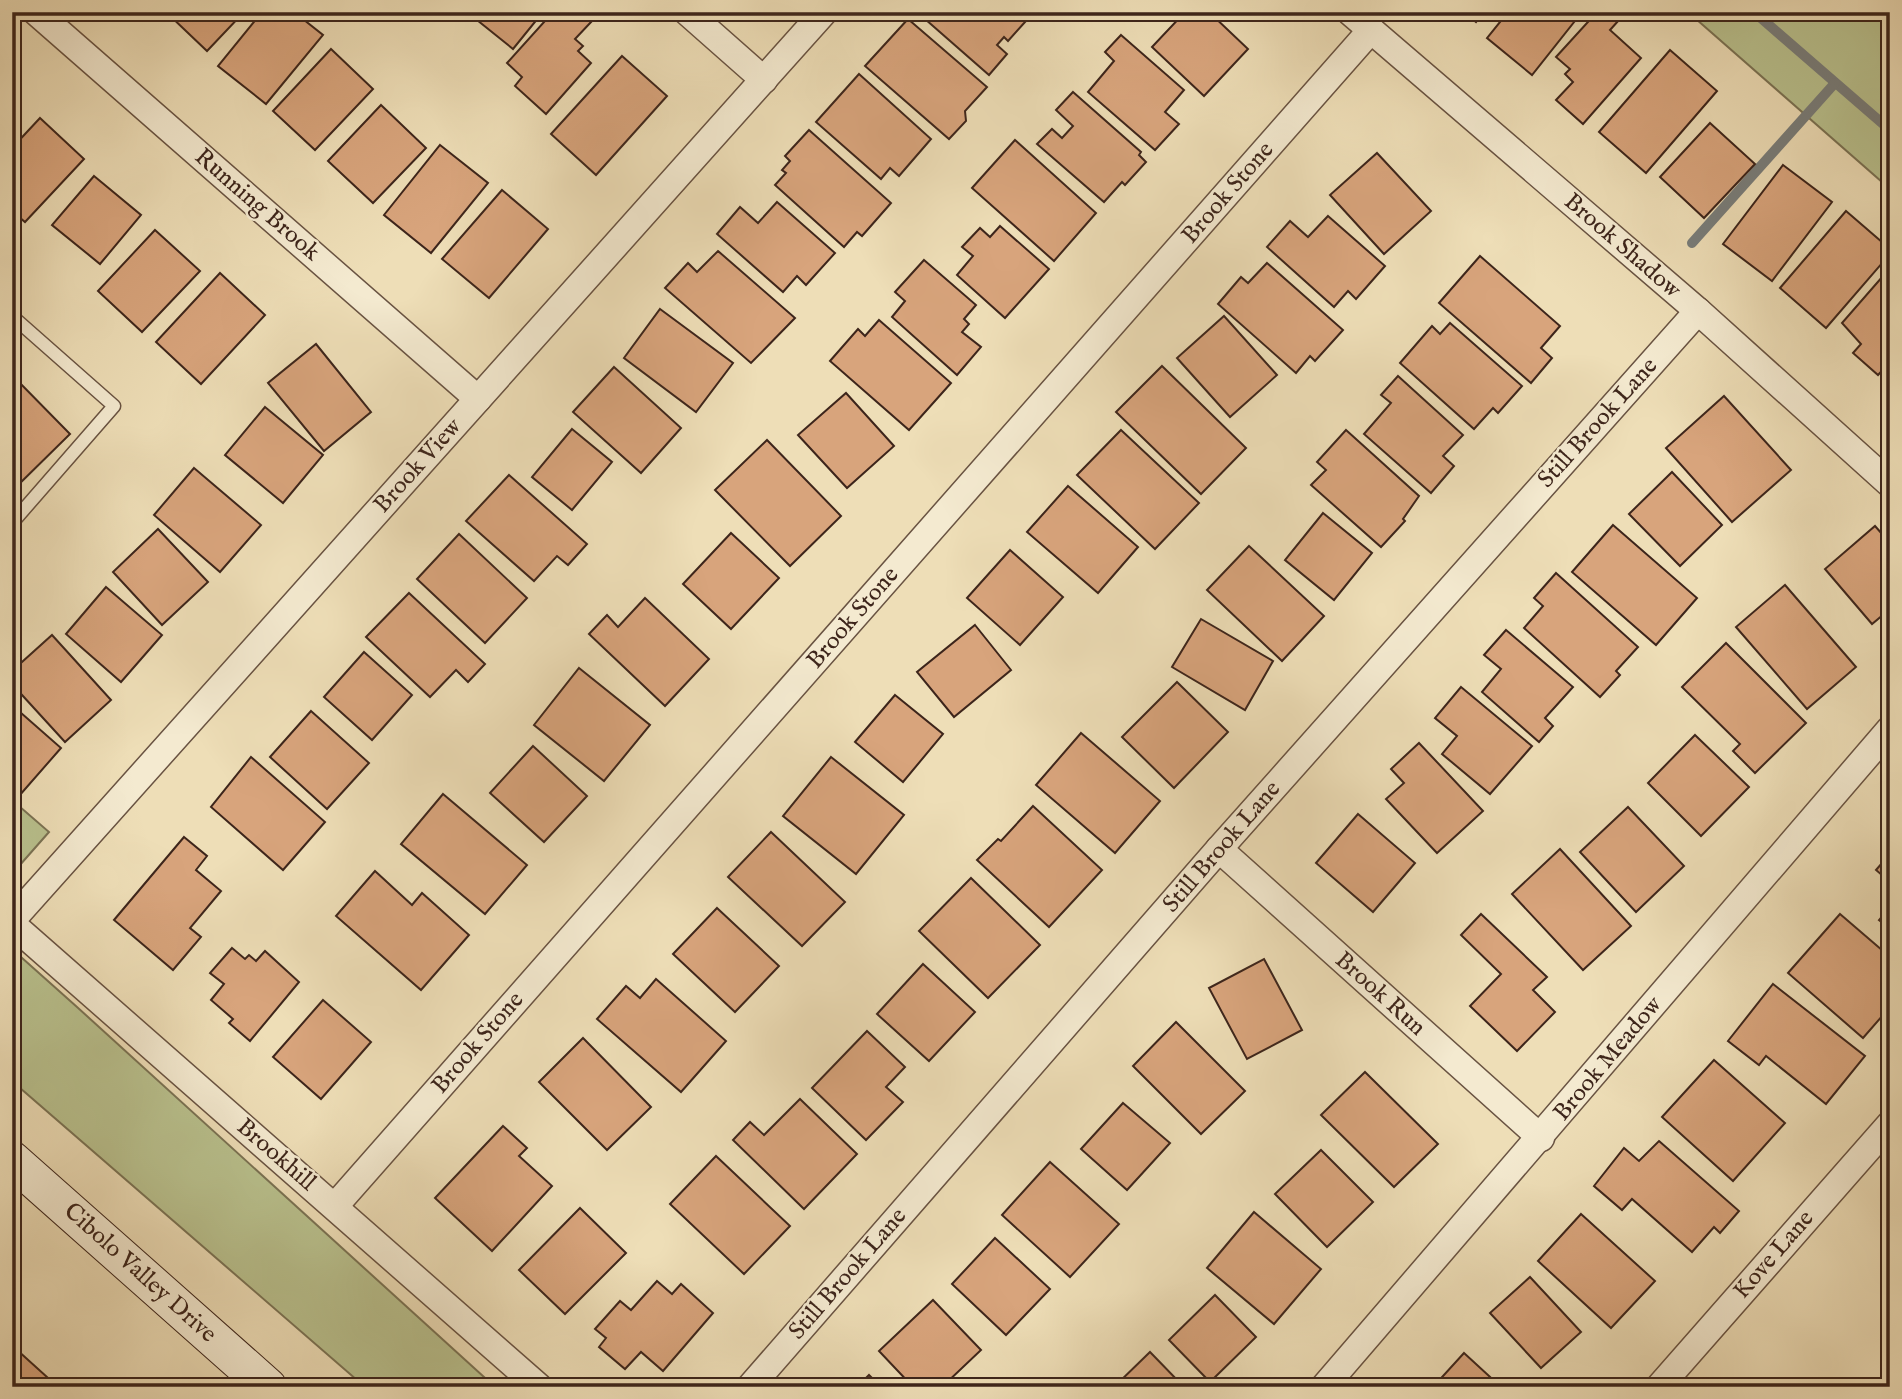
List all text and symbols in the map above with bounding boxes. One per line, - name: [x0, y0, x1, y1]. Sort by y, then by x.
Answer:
- street label: Brook Stone: [1175, 135, 1281, 251]
- street label: Running Brook: [188, 142, 326, 268]
- street label: Brook Shadow: [1557, 187, 1688, 306]
- street label: Still Brook Lane: [1531, 351, 1665, 495]
- street label: Brook View: [367, 411, 470, 520]
- street label: Brook Stone: [800, 560, 906, 676]
- street label: Still Brook Lane: [1156, 775, 1288, 919]
- street label: Brook Run: [1328, 945, 1432, 1043]
- street label: Brook Stone: [425, 985, 531, 1101]
- street label: Brook Meadow: [1547, 989, 1670, 1128]
- street label: Brookhill: [230, 1112, 323, 1198]
- street label: Cibolo Valley Drive: [57, 1196, 223, 1350]
- street label: Still Brook Lane: [782, 1202, 914, 1346]
- street label: Kove Lane: [1727, 1204, 1821, 1306]

